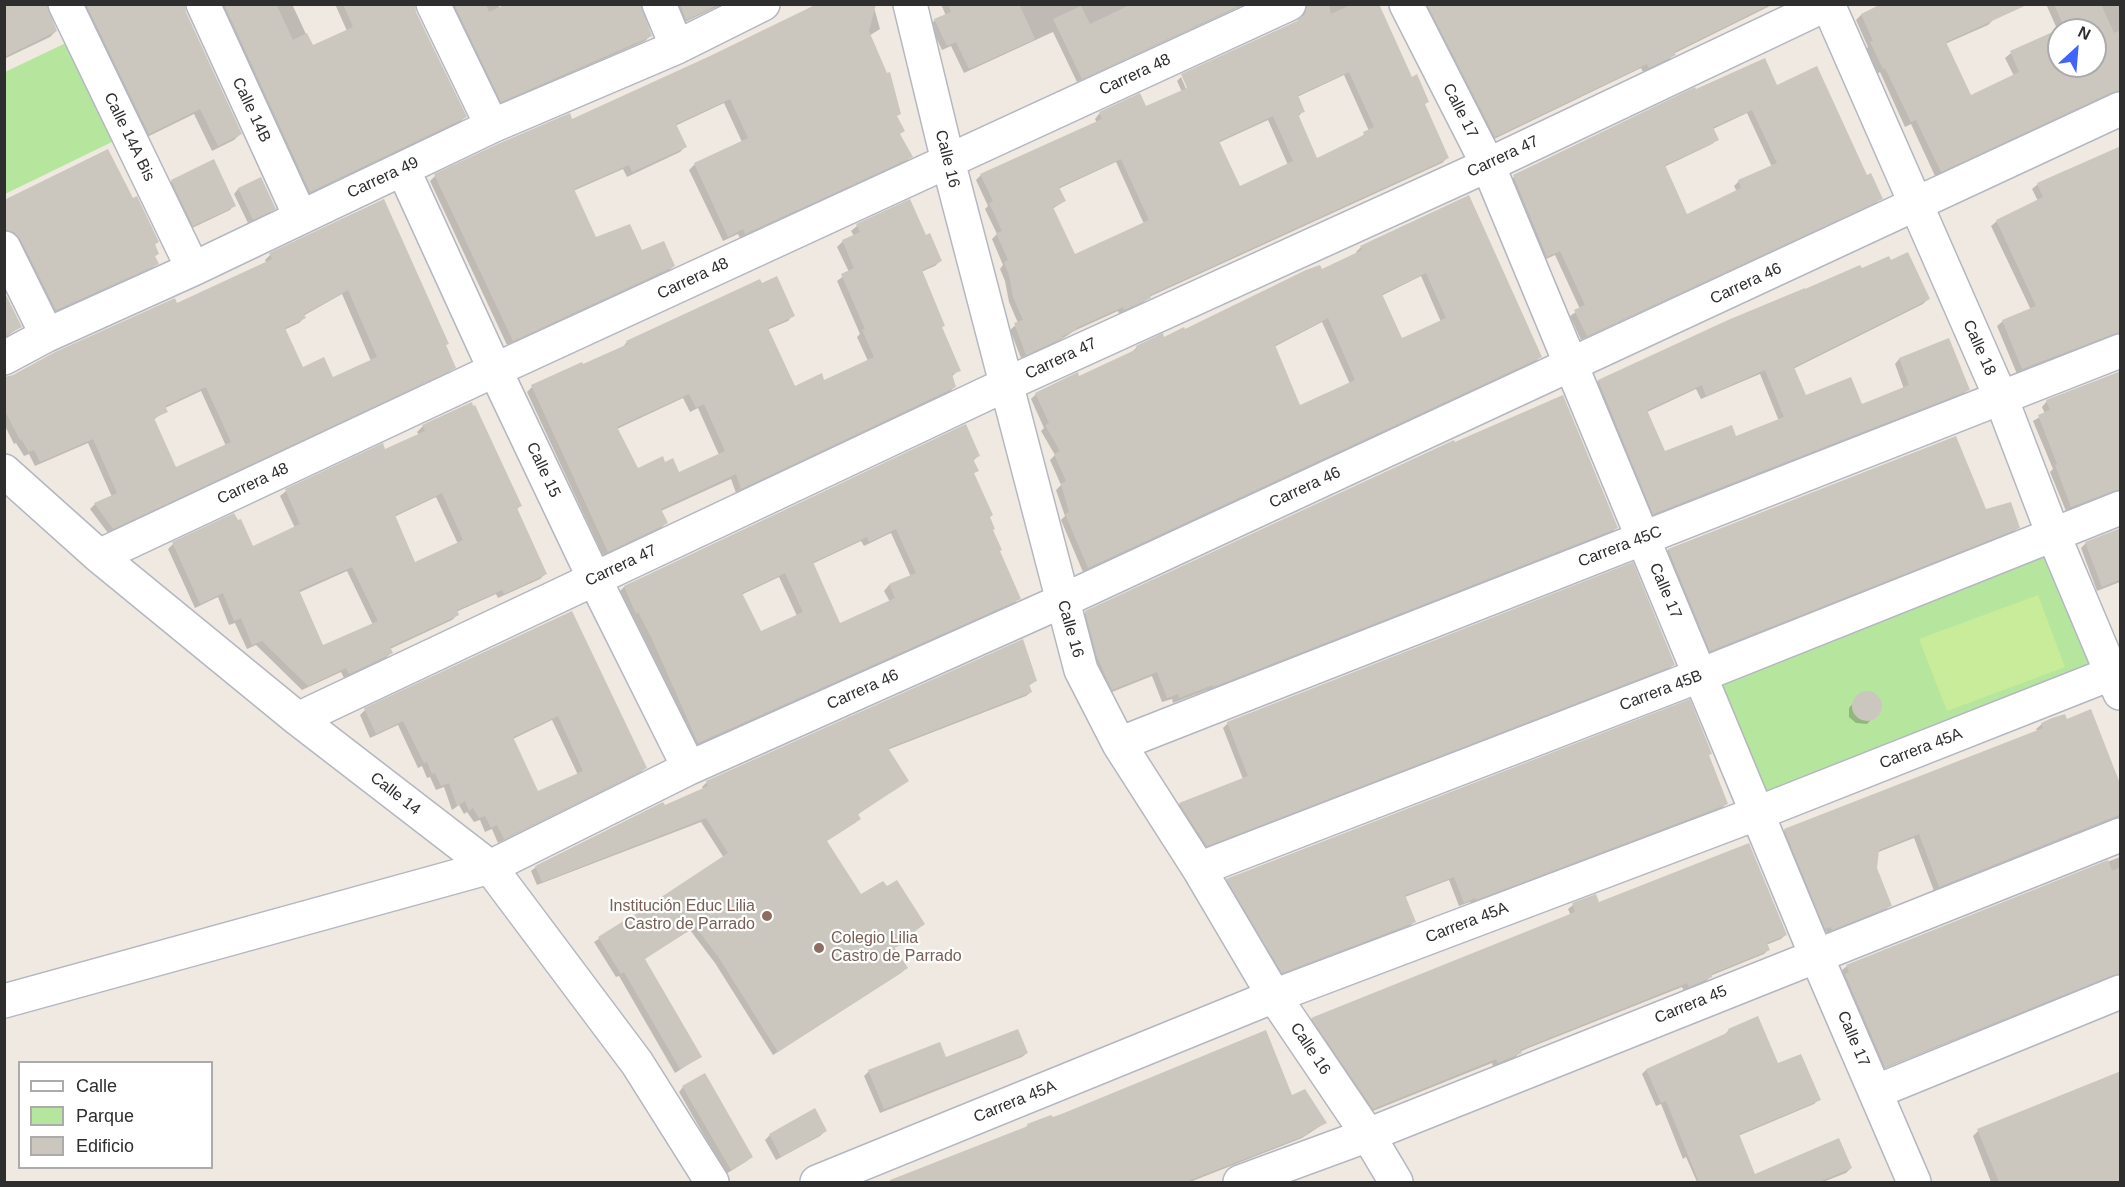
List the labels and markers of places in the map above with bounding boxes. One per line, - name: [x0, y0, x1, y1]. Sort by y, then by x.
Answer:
- place label: Institución Educ Lilia Castro de Parrado: [609, 897, 755, 935]
- marker: Institución Educ Lilia Castro de Parrado: [760, 909, 774, 923]
- place label: Colegio Lilia Castro de Parrado: [831, 929, 962, 967]
- marker: Colegio Lilia Castro de Parrado: [812, 941, 826, 955]

